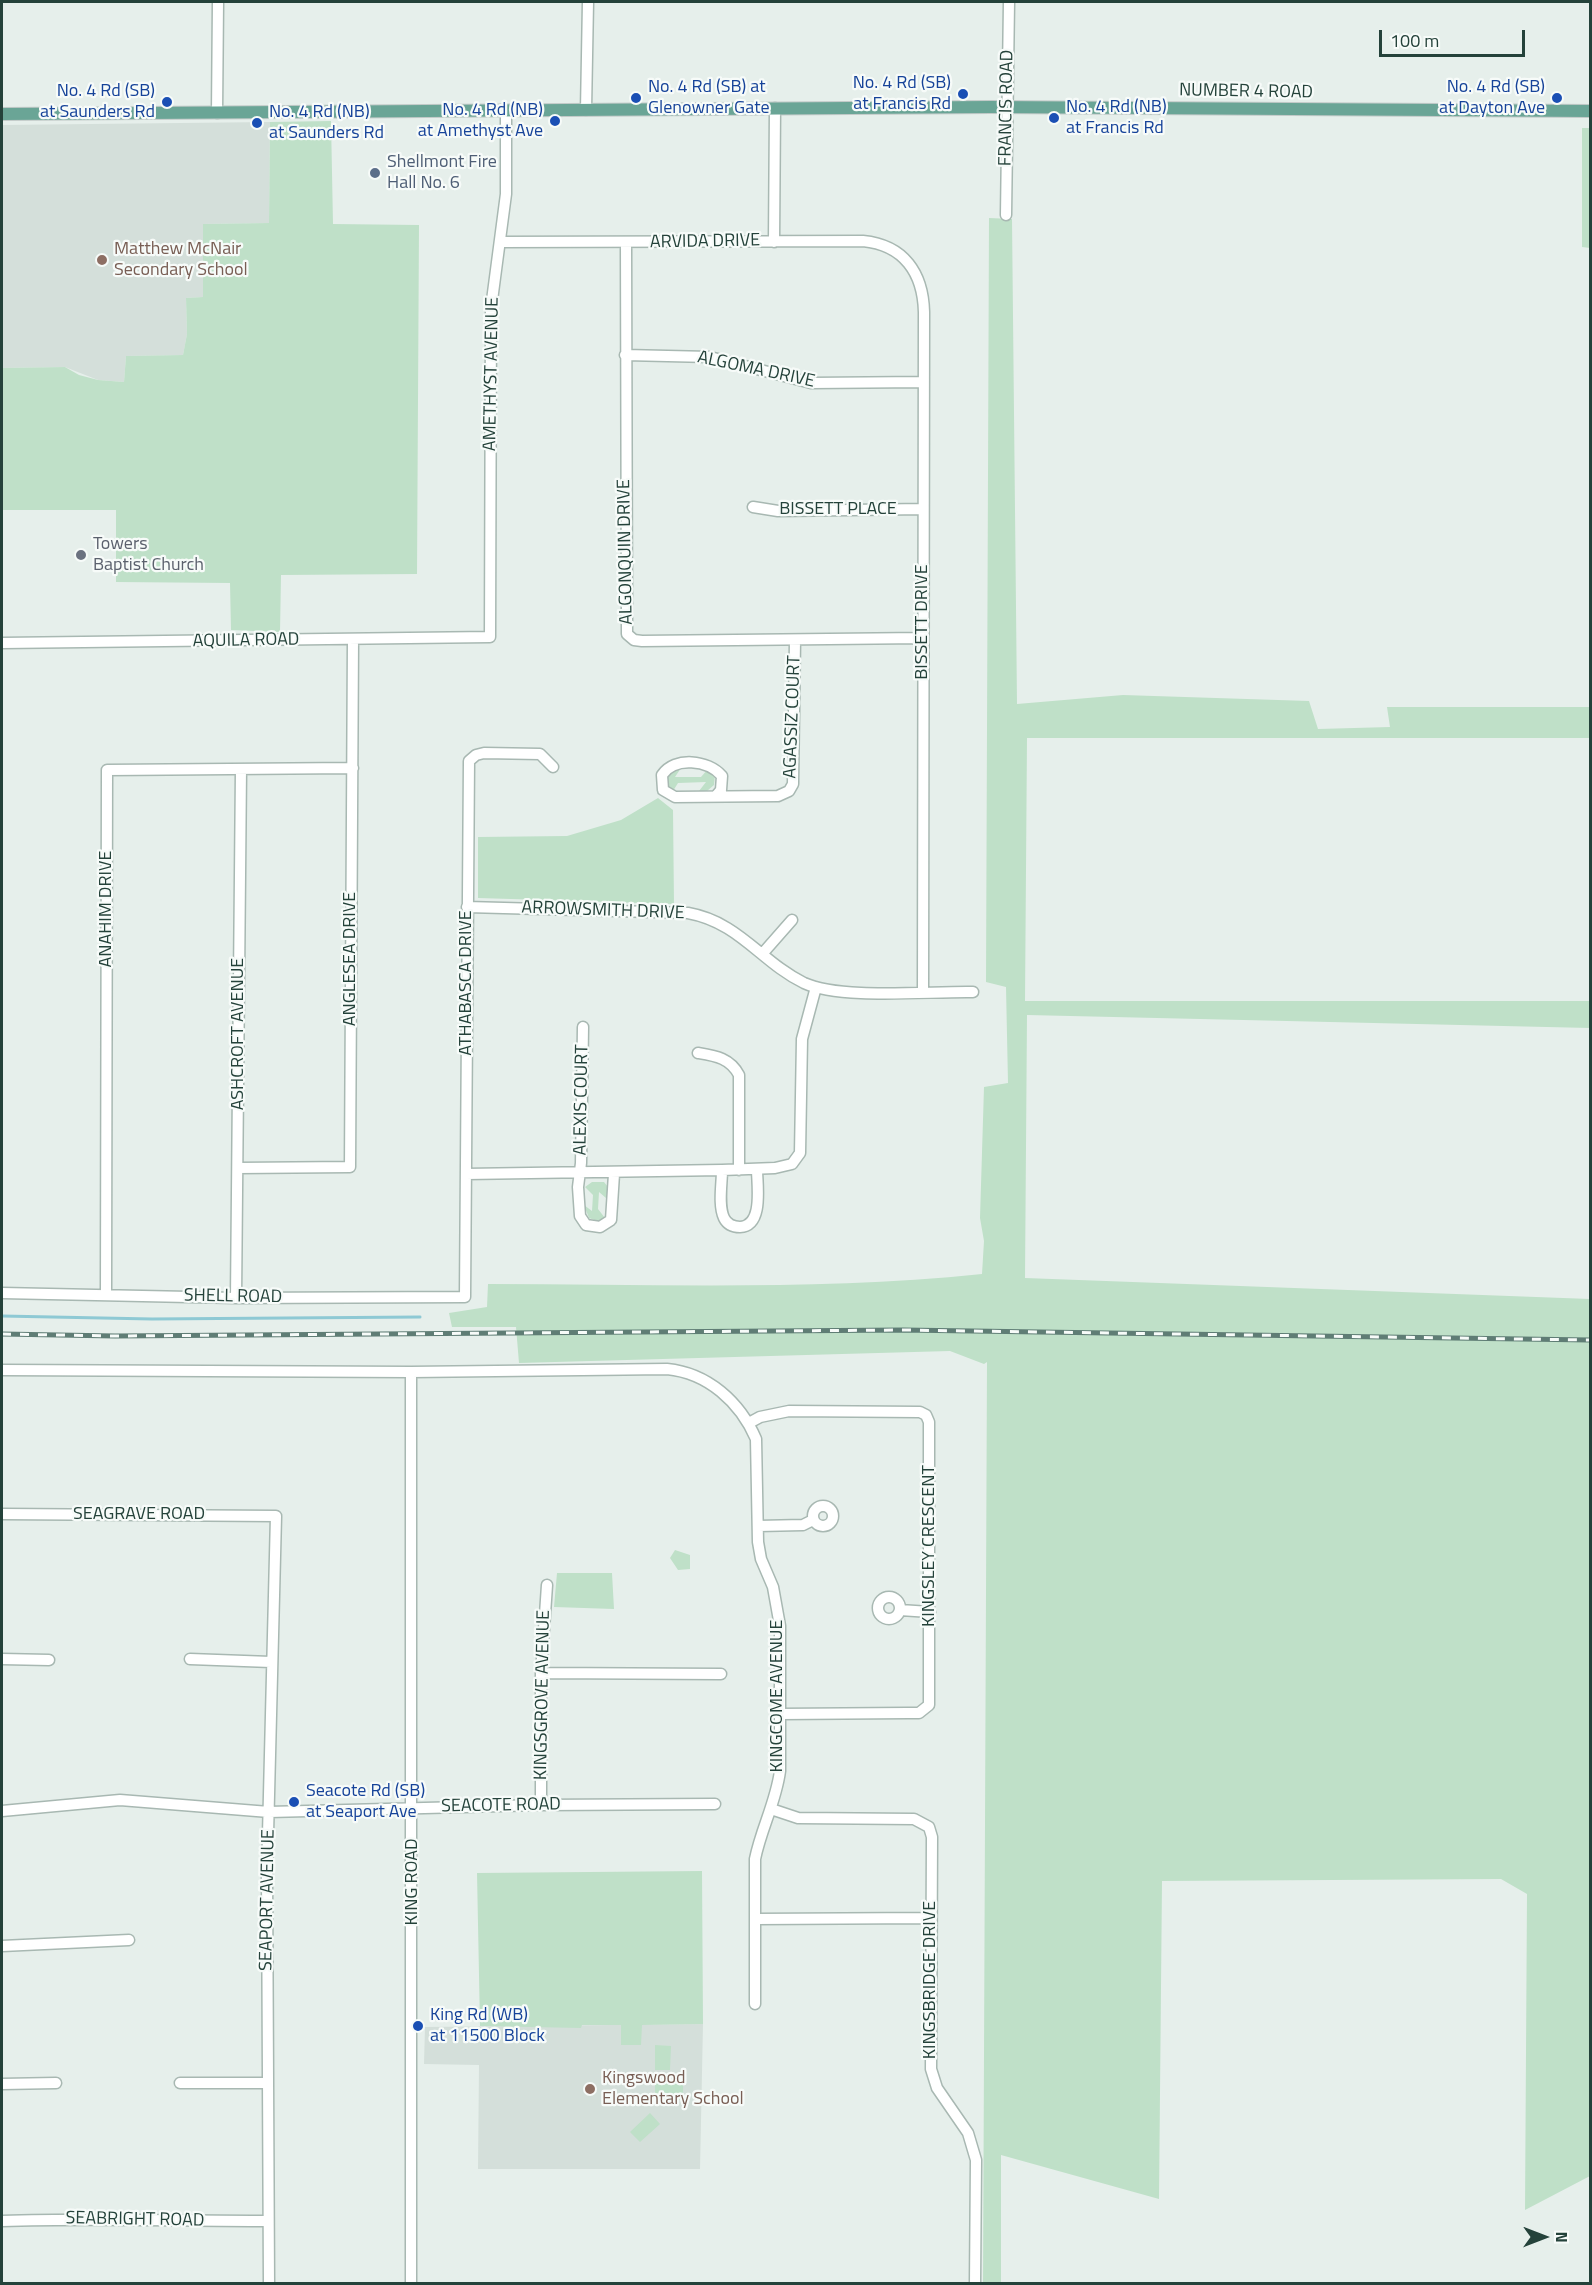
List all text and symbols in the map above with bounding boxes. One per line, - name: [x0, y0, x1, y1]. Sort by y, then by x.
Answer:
- scale bar: [1382, 18, 1528, 56]
- text: 100 m: [1390, 27, 1439, 54]
- street label: FRANCIS ROAD: [995, 50, 1019, 166]
- place label: No. 4 Rd (SB) at Francis Rd: [853, 73, 951, 116]
- place label: No. 4 Rd (SB) at Glenowner Gate: [648, 77, 770, 119]
- place label: No. 4 Rd (SB) at Dayton Ave: [1439, 77, 1545, 119]
- street label: NUMBER 4 ROAD: [1179, 80, 1313, 104]
- place label: No. 4 Rd (SB) at Saunders Rd: [40, 81, 155, 124]
- marker: No. 4 Rd (SB) at Francis Rd: [956, 87, 970, 101]
- marker: No. 4 Rd (SB) at Glenowner Gate: [629, 91, 643, 105]
- marker: No. 4 Rd (SB) at Dayton Ave: [1550, 91, 1564, 105]
- marker: No. 4 Rd (SB) at Saunders Rd: [160, 95, 174, 109]
- place label: No. 4 Rd (NB) at Francis Rd: [1066, 97, 1167, 140]
- place label: No. 4 Rd (NB) at Amethyst Ave: [418, 100, 543, 142]
- place label: No. 4 Rd (NB) at Saunders Rd: [269, 102, 384, 144]
- marker: No. 4 Rd (NB) at Francis Rd: [1047, 111, 1061, 125]
- marker: No. 4 Rd (NB) at Amethyst Ave: [548, 114, 562, 128]
- marker: No. 4 Rd (NB) at Saunders Rd: [250, 116, 264, 130]
- place label: Shellmont Fire Hall No. 6: [387, 152, 497, 195]
- marker: Shellmont Fire Hall No. 6: [368, 166, 382, 180]
- street label: ARVIDA DRIVE: [650, 230, 760, 254]
- place label: Matthew McNair Secondary School: [114, 239, 248, 282]
- marker: Matthew McNair Secondary School: [95, 253, 109, 267]
- street label: AMETHYST AVENUE: [480, 297, 504, 451]
- street label: ALGOMA DRIVE: [695, 347, 817, 393]
- street label: ALGONQUIN DRIVE: [614, 479, 638, 625]
- street label: BISSETT PLACE: [779, 499, 897, 521]
- place label: Towers Baptist Church: [93, 534, 204, 576]
- marker: Towers Baptist Church: [74, 548, 88, 562]
- street label: BISSETT DRIVE: [912, 564, 934, 680]
- street label: AQUILA ROAD: [192, 629, 300, 653]
- street label: AGASSIZ COURT: [780, 655, 806, 779]
- street label: ANAHIM DRIVE: [96, 851, 118, 967]
- street label: ANGLESEA DRIVE: [340, 892, 362, 1026]
- street label: ARROWSMITH DRIVE: [521, 897, 685, 925]
- street label: ATHABASCA DRIVE: [456, 910, 478, 1056]
- street label: ASHCROFT AVENUE: [228, 958, 250, 1110]
- street label: ALEXIS COURT: [570, 1044, 594, 1156]
- street label: SHELL ROAD: [184, 1285, 282, 1309]
- street label: KINGSLEY CRESCENT: [919, 1465, 941, 1627]
- street label: SEAGRAVE ROAD: [73, 1504, 205, 1526]
- street label: KINGSGROVE AVENUE: [531, 1610, 555, 1780]
- street label: KINGCOME AVENUE: [767, 1620, 789, 1772]
- place label: Seacote Rd (SB) at Seaport Ave: [306, 1781, 425, 1824]
- street label: SEACOTE ROAD: [441, 1794, 561, 1818]
- marker: Seacote Rd (SB) at Seaport Ave: [287, 1795, 301, 1809]
- street label: SEAPORT AVENUE: [256, 1829, 280, 1971]
- street label: KING ROAD: [402, 1839, 424, 1925]
- street label: KINGSBRIDGE DRIVE: [920, 1901, 942, 2059]
- place label: King Rd (WB) at 11500 Block: [430, 2005, 545, 2048]
- marker: King Rd (WB) at 11500 Block: [411, 2019, 425, 2033]
- place label: Kingswood Elementary School: [602, 2068, 744, 2110]
- marker: Kingswood Elementary School: [583, 2082, 597, 2096]
- north arrow: [1514, 2207, 1574, 2267]
- street label: SEABRIGHT ROAD: [65, 2208, 205, 2232]
- text: N: [1550, 2231, 1574, 2243]

